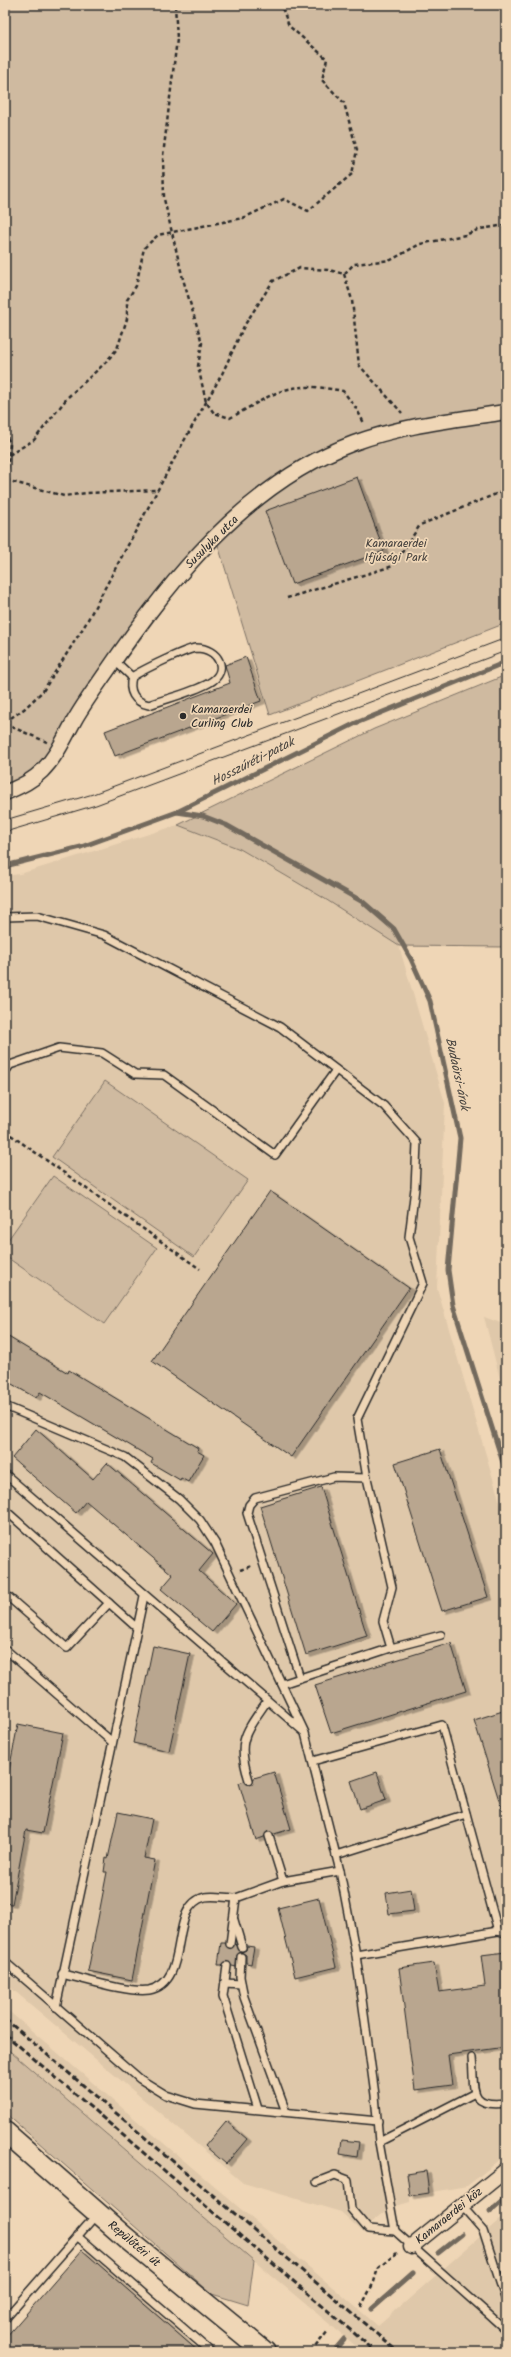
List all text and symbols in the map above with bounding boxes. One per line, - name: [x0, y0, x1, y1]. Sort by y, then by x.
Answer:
- street label: Susulyka utca: [181, 511, 243, 573]
- park label: Kamaraerdei Ifjúsági Park: [365, 534, 428, 567]
- place label: Kamaraerdei Curling Club: [191, 700, 254, 733]
- marker: Kamaraerdei Curling Club: [178, 711, 188, 721]
- water label: Hosszúréti-patak: [208, 731, 300, 792]
- water label: Budaörsi-árok: [439, 1035, 475, 1114]
- street label: Kamaraerdei köz: [411, 2183, 487, 2249]
- street label: Repülőtéri út: [103, 2216, 165, 2272]

